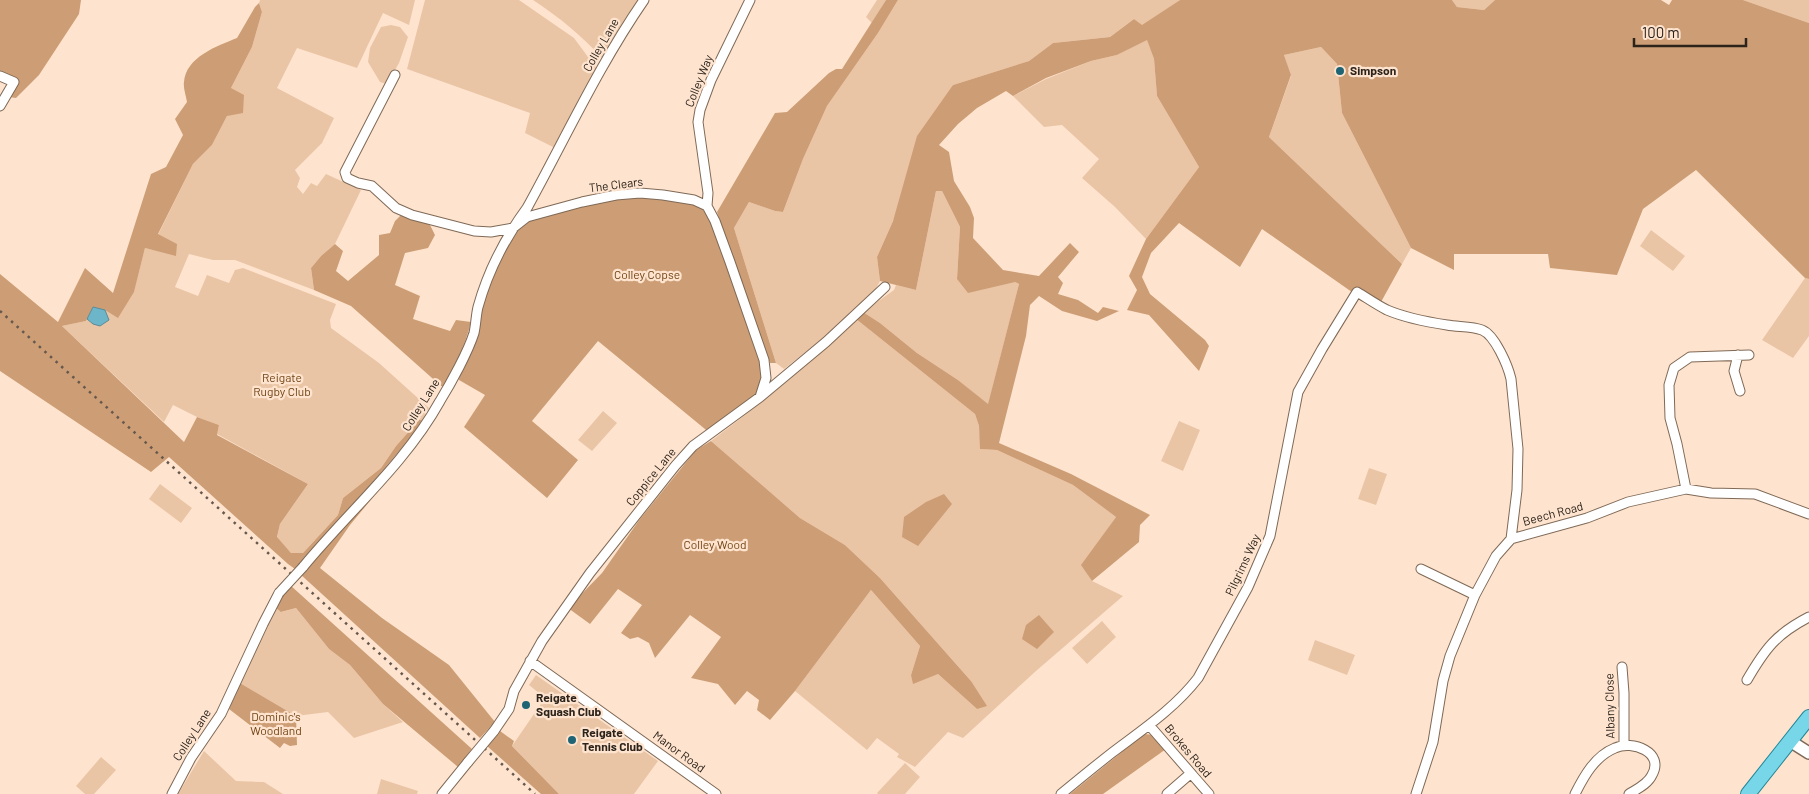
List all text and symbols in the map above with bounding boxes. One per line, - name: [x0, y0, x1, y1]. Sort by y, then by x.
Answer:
- street label: Colley Lane: [579, 15, 621, 74]
- scale bar: [1634, 15, 1746, 47]
- text: 100 m: [1642, 23, 1680, 41]
- street label: Colley Way: [681, 52, 715, 109]
- place label: Simpson: [1350, 63, 1396, 77]
- marker: Simpson: [1334, 65, 1346, 77]
- street label: The Clears: [588, 174, 644, 194]
- park label: Colley Copse: [614, 267, 680, 281]
- park label: Reigate Rugby Club: [253, 370, 311, 398]
- street label: Colley Lane: [399, 376, 442, 433]
- street label: Coppice Lane: [622, 444, 678, 508]
- street label: Beech Road: [1521, 498, 1584, 528]
- street label: Pilgrims Way: [1222, 531, 1263, 598]
- park label: Colley Wood: [683, 537, 747, 551]
- street label: Albany Close: [1601, 673, 1617, 739]
- place label: Reigate Squash Club: [536, 690, 602, 718]
- marker: Reigate Squash Club: [520, 699, 532, 711]
- street label: Colley Lane: [169, 706, 213, 763]
- park label: Dominic's Woodland: [250, 709, 302, 737]
- street label: Brokes Road: [1162, 721, 1215, 780]
- place label: Reigate Tennis Club: [582, 725, 643, 753]
- street label: Manor Road: [651, 728, 708, 775]
- marker: Reigate Tennis Club: [566, 734, 578, 746]

